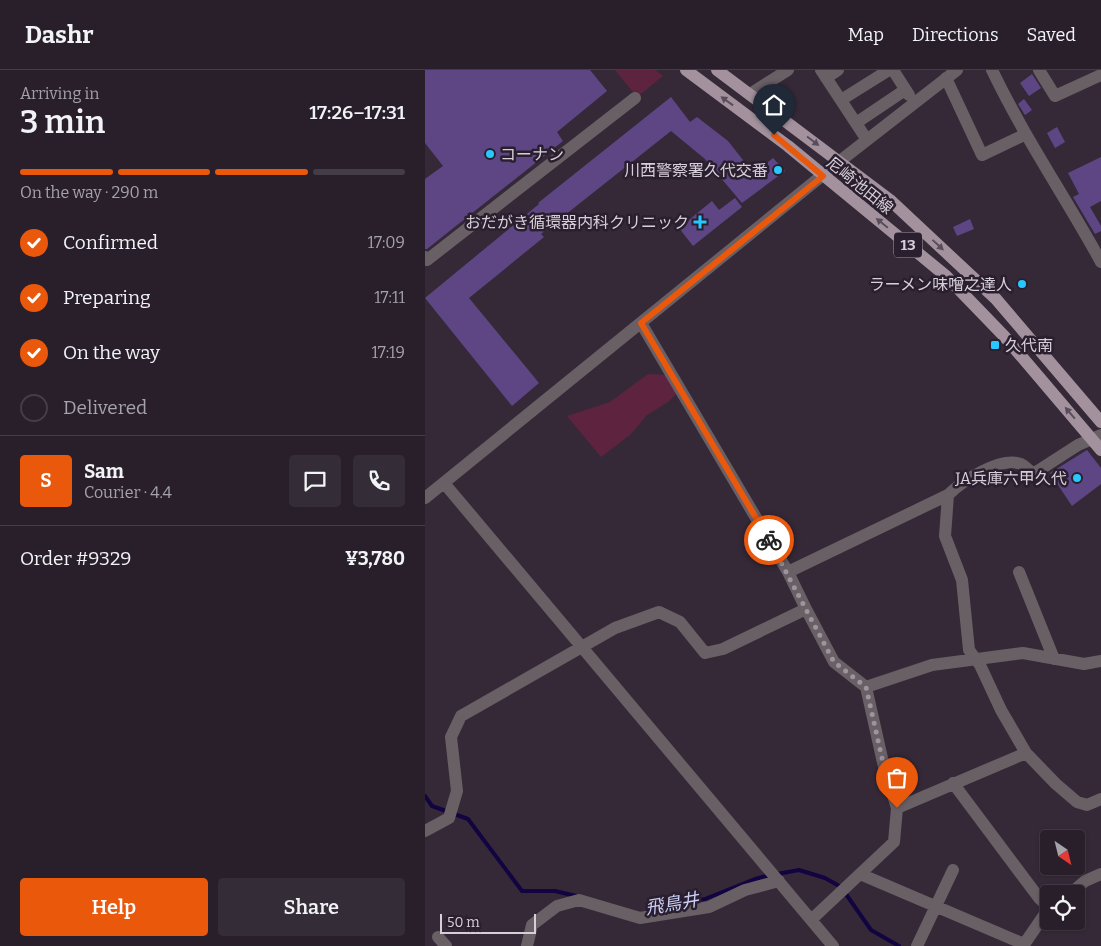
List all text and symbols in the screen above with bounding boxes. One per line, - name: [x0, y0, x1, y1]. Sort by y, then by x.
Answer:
- text: Dashr: [25, 21, 93, 49]
- text: Map: [848, 24, 884, 46]
- text: Directions: [912, 24, 999, 46]
- text: Saved: [1027, 24, 1076, 46]
- text: Arriving in: [20, 84, 99, 103]
- pin: [753, 84, 795, 135]
- icon: home: [760, 91, 788, 119]
- one-way arrow: [720, 96, 734, 106]
- text: 17:26–17:31: [309, 101, 405, 124]
- text: 3 min: [20, 103, 105, 141]
- one-way arrow: [806, 136, 820, 146]
- place label: コーナン: [500, 145, 564, 164]
- marker: コーナン: [484, 148, 496, 160]
- street label: 尼崎池田線: [823, 153, 897, 218]
- place label: 川西警察署久代交番: [624, 161, 768, 180]
- marker: 川西警察署久代交番: [772, 164, 784, 176]
- text: On the way · 290 m: [20, 183, 158, 202]
- place label: おだがき循環器内科クリニック: [465, 213, 689, 232]
- marker: おだがき循環器内科クリニック: [693, 215, 707, 229]
- one-way arrow: [876, 218, 889, 229]
- icon: check: [20, 229, 48, 257]
- text: Confirmed: [63, 231, 158, 254]
- road number: 13: [894, 232, 922, 258]
- text: 17:09: [368, 233, 405, 252]
- one-way arrow: [931, 239, 943, 251]
- place label: ラーメン味噌之達人: [869, 275, 1012, 294]
- marker: ラーメン味噌之達人: [1016, 278, 1028, 290]
- icon: check: [20, 284, 48, 312]
- text: Preparing: [63, 286, 151, 309]
- text: 17:11: [374, 288, 405, 307]
- place label: 久代南: [1005, 336, 1053, 355]
- icon: check: [20, 339, 48, 367]
- marker: 久代南: [989, 339, 1001, 351]
- text: On the way: [63, 341, 160, 364]
- text: 17:19: [371, 343, 405, 362]
- text: Delivered: [63, 396, 147, 419]
- one-way arrow: [1064, 407, 1075, 420]
- button: chat: [289, 455, 341, 507]
- button: phone: [353, 455, 405, 507]
- text: Sam: [84, 460, 124, 483]
- text: S: [40, 469, 52, 492]
- place label: JA兵庫六甲久代: [954, 469, 1067, 488]
- marker: JA兵庫六甲久代: [1071, 472, 1083, 484]
- text: Courier · 4.4: [84, 483, 172, 502]
- courier: [744, 515, 794, 565]
- icon: bike: [755, 526, 783, 554]
- text: Order #9329: [20, 547, 131, 570]
- text: ¥3,780: [345, 547, 405, 570]
- pin: [876, 757, 918, 808]
- icon: bag: [883, 764, 911, 792]
- north arrow: [1040, 830, 1085, 875]
- map controls: [1040, 830, 1085, 930]
- button: Help: [20, 878, 208, 936]
- button: Share: [218, 878, 405, 936]
- button: locate: [1040, 885, 1085, 930]
- water label: 飛鳥井: [644, 888, 702, 920]
- scale bar: [440, 911, 536, 934]
- text: 50 m: [447, 914, 480, 931]

